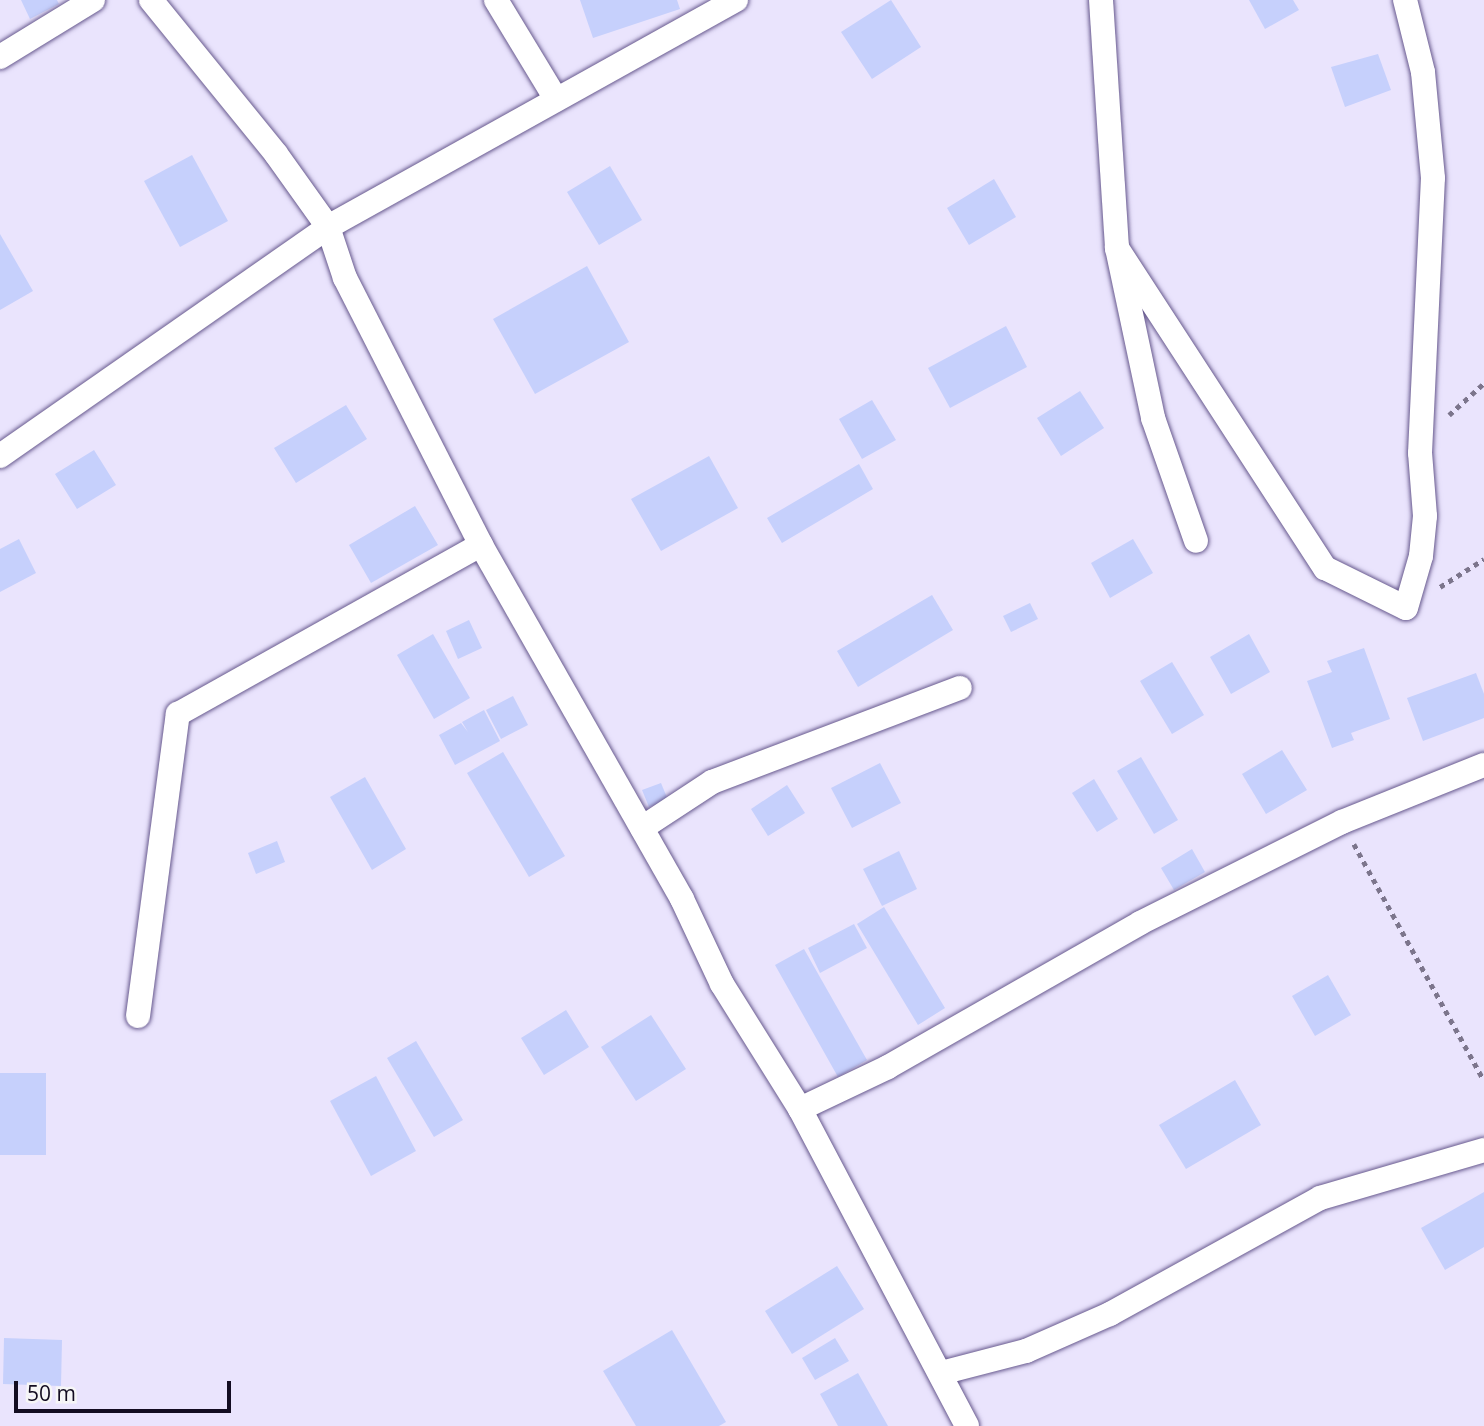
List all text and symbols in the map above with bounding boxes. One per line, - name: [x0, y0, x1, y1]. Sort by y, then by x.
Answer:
- scale bar: [18, 1366, 234, 1410]
- text: 50 m: [27, 1379, 76, 1407]

